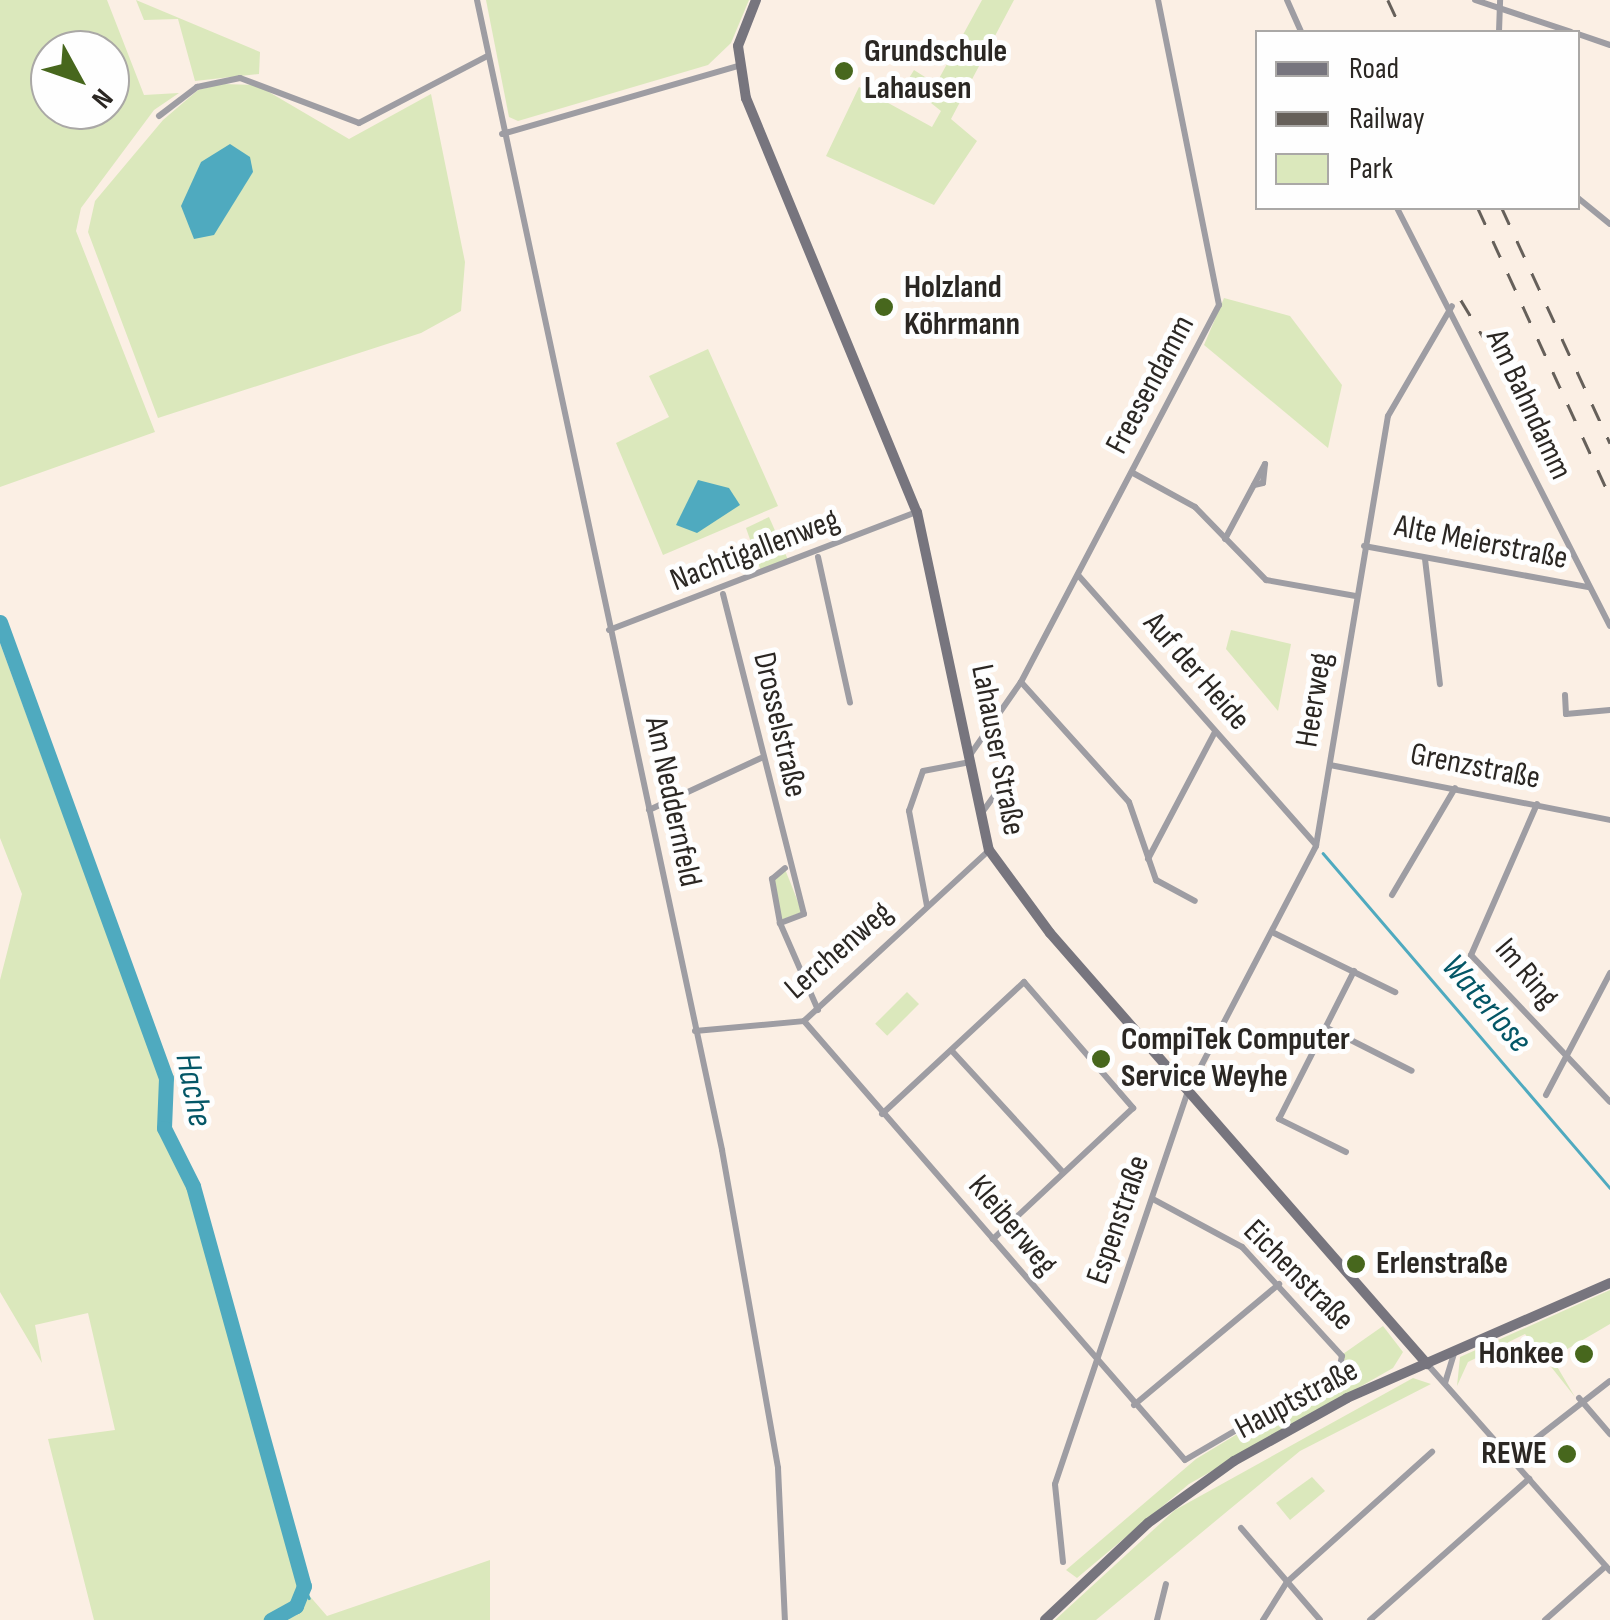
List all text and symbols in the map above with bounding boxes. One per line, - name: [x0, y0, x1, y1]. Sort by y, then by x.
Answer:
- north arrow: [30, 30, 130, 130]
- legend: [1255, 30, 1580, 210]
- place label: Grundschule Lahausen: [864, 34, 1007, 109]
- text: Road: [1349, 51, 1399, 87]
- marker: Grundschule Lahausen: [833, 60, 855, 82]
- text: N: [84, 82, 119, 115]
- text: Railway: [1349, 101, 1425, 137]
- text: Park: [1349, 151, 1393, 187]
- place label: Holzland Köhrmann: [904, 270, 1020, 345]
- marker: Holzland Köhrmann: [873, 296, 895, 318]
- street label: Freesendamm: [1099, 309, 1203, 461]
- street label: Am Bahndamm: [1477, 324, 1579, 486]
- street label: Nachtigallenweg: [665, 501, 845, 601]
- street label: Alte Meierstraße: [1391, 507, 1571, 579]
- street label: Auf der Heide: [1135, 605, 1257, 739]
- street label: Drosselstraße: [744, 649, 814, 801]
- street label: Heerweg: [1289, 650, 1341, 750]
- street label: Lahauser Straße: [962, 661, 1032, 839]
- street label: Am Neddernfeld: [635, 714, 709, 890]
- street label: Grenzstraße: [1407, 736, 1543, 798]
- street label: Lerchenweg: [778, 894, 900, 1008]
- street label: Im Ring: [1486, 931, 1566, 1017]
- water label: Waterlose: [1432, 946, 1540, 1062]
- place label: CompiTek Computer Service Weyhe: [1121, 1022, 1350, 1097]
- marker: CompiTek Computer Service Weyhe: [1090, 1048, 1112, 1070]
- water label: Hache: [165, 1050, 221, 1130]
- street label: Espenstraße: [1079, 1151, 1159, 1289]
- street label: Kleiberweg: [959, 1168, 1065, 1284]
- street label: Eichenstraße: [1235, 1213, 1361, 1339]
- place label: Erlenstraße: [1376, 1245, 1508, 1283]
- marker: Erlenstraße: [1345, 1253, 1367, 1275]
- place label: Honkee: [1479, 1335, 1564, 1373]
- marker: Honkee: [1573, 1343, 1595, 1365]
- street label: Hauptstraße: [1229, 1352, 1365, 1448]
- place label: REWE: [1481, 1435, 1547, 1473]
- marker: REWE: [1556, 1443, 1578, 1465]

